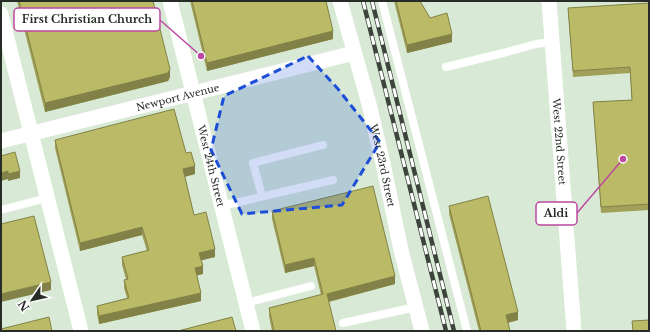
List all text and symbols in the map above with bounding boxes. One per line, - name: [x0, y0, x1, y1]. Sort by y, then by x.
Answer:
- callout: First Christian Church: [14, 8, 160, 31]
- text: First Christian Church: [22, 12, 152, 26]
- street label: Newport Avenue: [135, 80, 221, 114]
- street label: West 22nd Street: [550, 97, 569, 186]
- street label: West 23rd Street: [367, 122, 398, 208]
- street label: West 24th Street: [195, 123, 228, 208]
- callout: Aldi: [536, 202, 577, 225]
- text: Aldi: [543, 206, 568, 220]
- north arrow: [12, 280, 52, 320]
- text: N: [15, 297, 32, 314]

